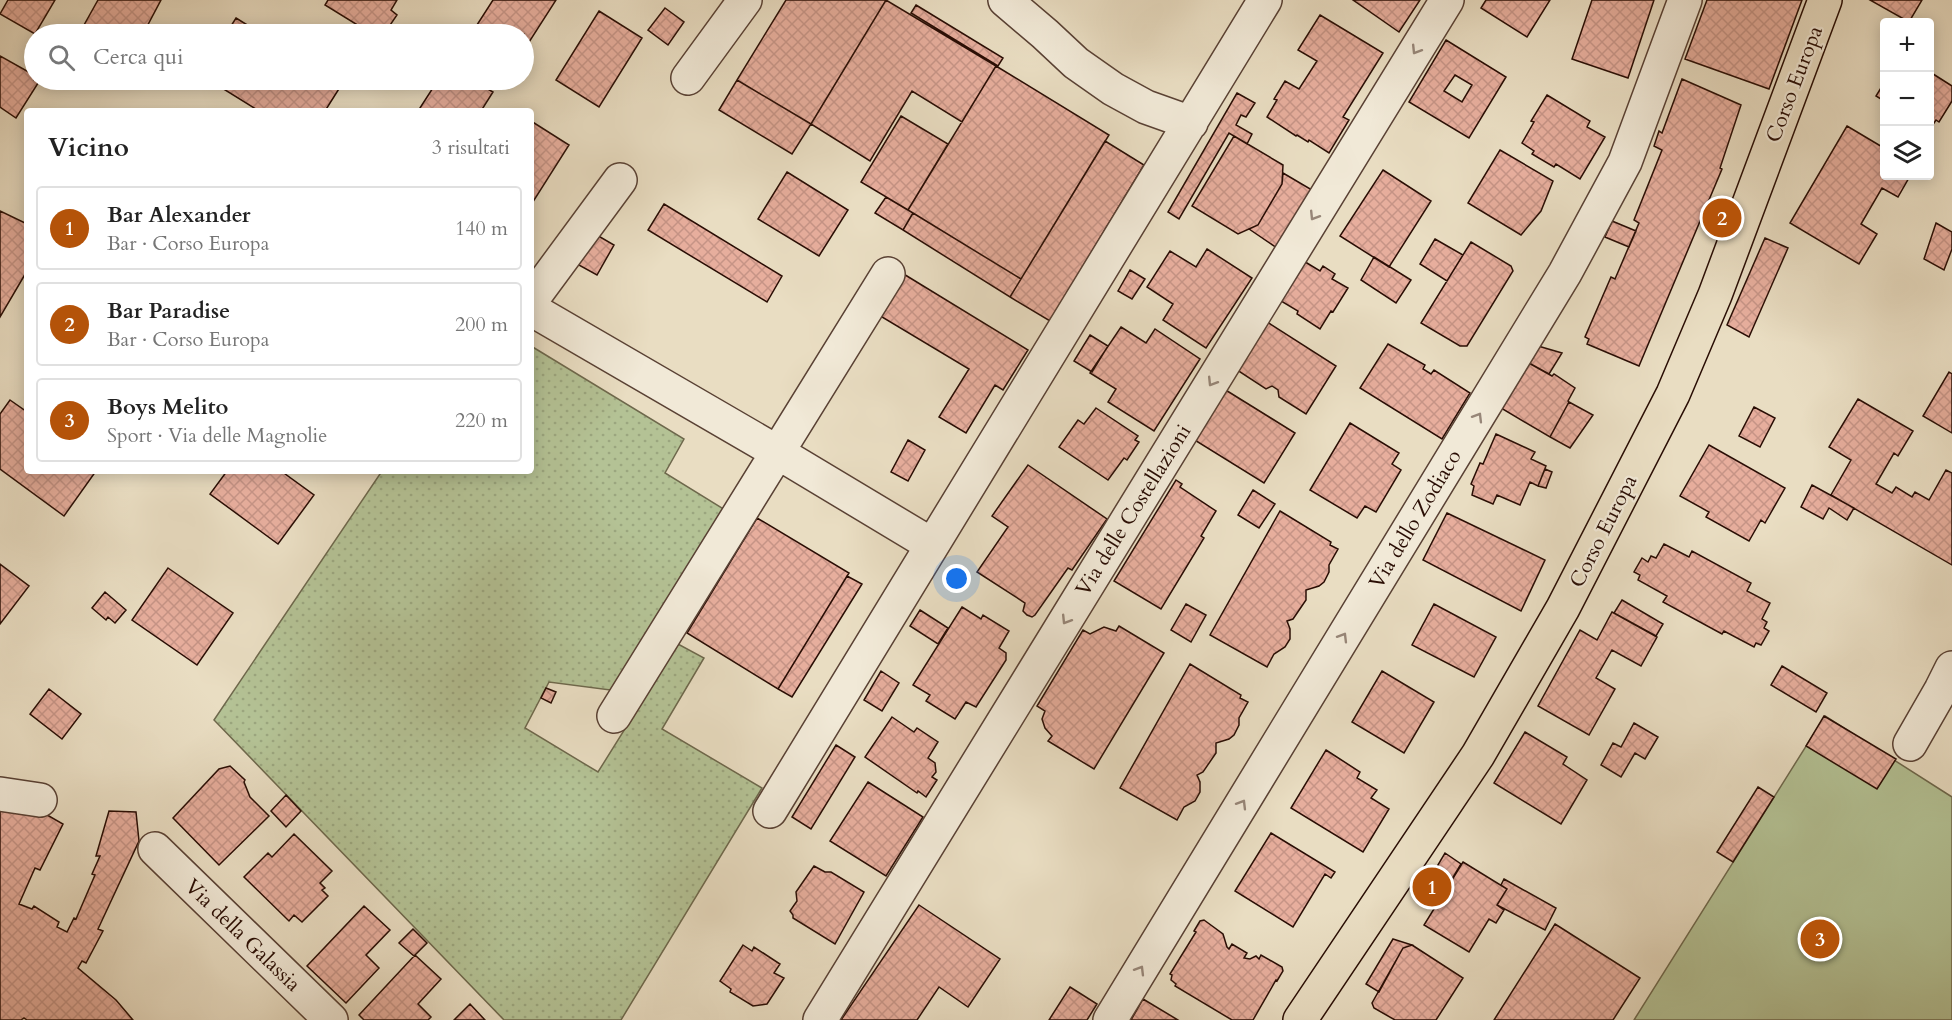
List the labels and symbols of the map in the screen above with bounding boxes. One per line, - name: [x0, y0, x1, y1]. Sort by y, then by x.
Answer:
- street label: Corso Europa: [1759, 22, 1830, 147]
- one-way arrow: [1411, 44, 1423, 54]
- pin: 2: [1702, 196, 1742, 240]
- one-way arrow: [1309, 210, 1321, 220]
- one-way arrow: [1207, 376, 1219, 386]
- one-way arrow: [1470, 413, 1482, 423]
- street label: Via delle Costellazioni: [1069, 419, 1198, 602]
- street label: Via dello Zodiaco: [1362, 444, 1469, 594]
- street label: Corso Europa: [1563, 470, 1644, 593]
- your location: [942, 564, 971, 593]
- one-way arrow: [1061, 614, 1073, 624]
- one-way arrow: [1336, 633, 1348, 643]
- one-way arrow: [1234, 800, 1246, 810]
- pin: 1: [1412, 864, 1452, 910]
- street label: Via della Galassia: [178, 872, 307, 998]
- pin: 3: [1800, 916, 1840, 962]
- one-way arrow: [1133, 966, 1145, 976]

